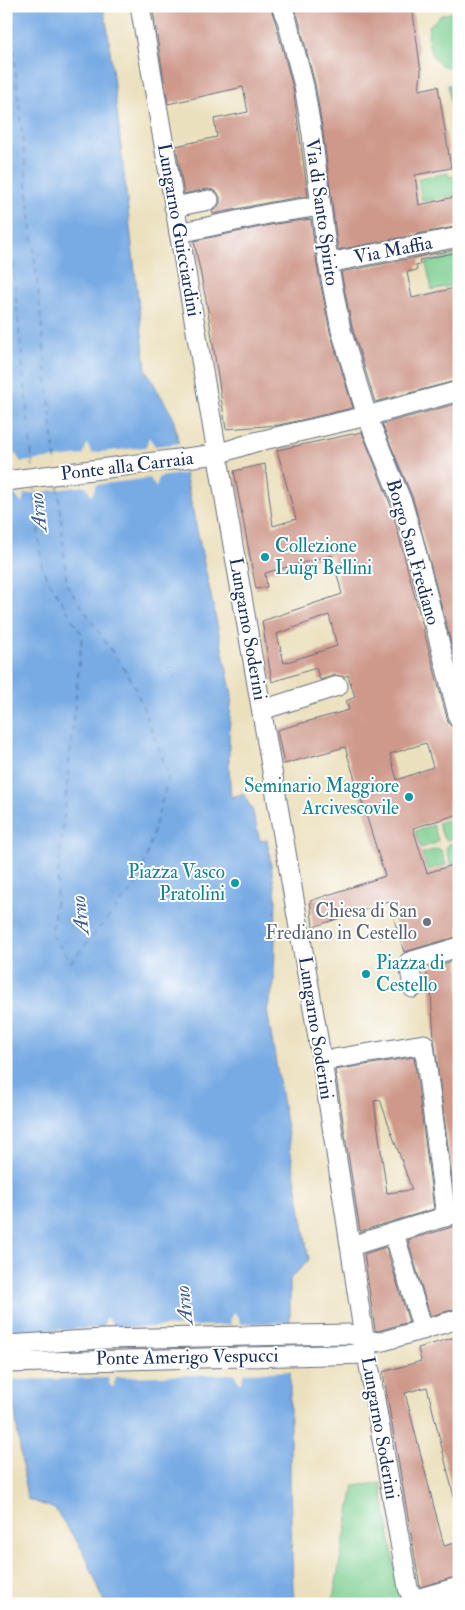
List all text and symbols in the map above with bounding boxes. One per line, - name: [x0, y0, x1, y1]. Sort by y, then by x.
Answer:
- street label: Via di Santo Spirito: [299, 137, 344, 287]
- street label: Lungarno Guicciardini: [152, 141, 206, 319]
- street label: Via Maffia: [352, 231, 434, 269]
- street label: Ponte alla Carraia: [59, 446, 195, 486]
- street label: Borgo San Frediano: [381, 476, 445, 628]
- water label: Arno: [24, 491, 53, 535]
- place label: Collezione Luigi Bellini: [275, 534, 372, 580]
- marker: Collezione Luigi Bellini: [259, 551, 271, 563]
- street label: Lungarno Soderini: [224, 556, 272, 702]
- place label: Seminario Maggiore Arcivescovile: [244, 774, 399, 820]
- marker: Seminario Maggiore Arcivescovile: [403, 791, 415, 803]
- place label: Piazza Vasco Pratolini: [128, 860, 225, 906]
- marker: Piazza Vasco Pratolini: [229, 877, 241, 889]
- water label: Arno: [66, 894, 95, 938]
- place label: Chiesa di San Frediano in Cestello: [265, 899, 417, 945]
- marker: Chiesa di San Frediano in Cestello: [421, 916, 433, 928]
- place label: Piazza di Cestello: [376, 951, 445, 997]
- street label: Lungarno Soderini: [293, 955, 339, 1101]
- marker: Piazza di Cestello: [360, 968, 372, 980]
- water label: Arno: [170, 1284, 199, 1328]
- street label: Ponte Amerigo Vespucci: [95, 1343, 279, 1372]
- street label: Lungarno Soderini: [356, 1355, 404, 1501]

